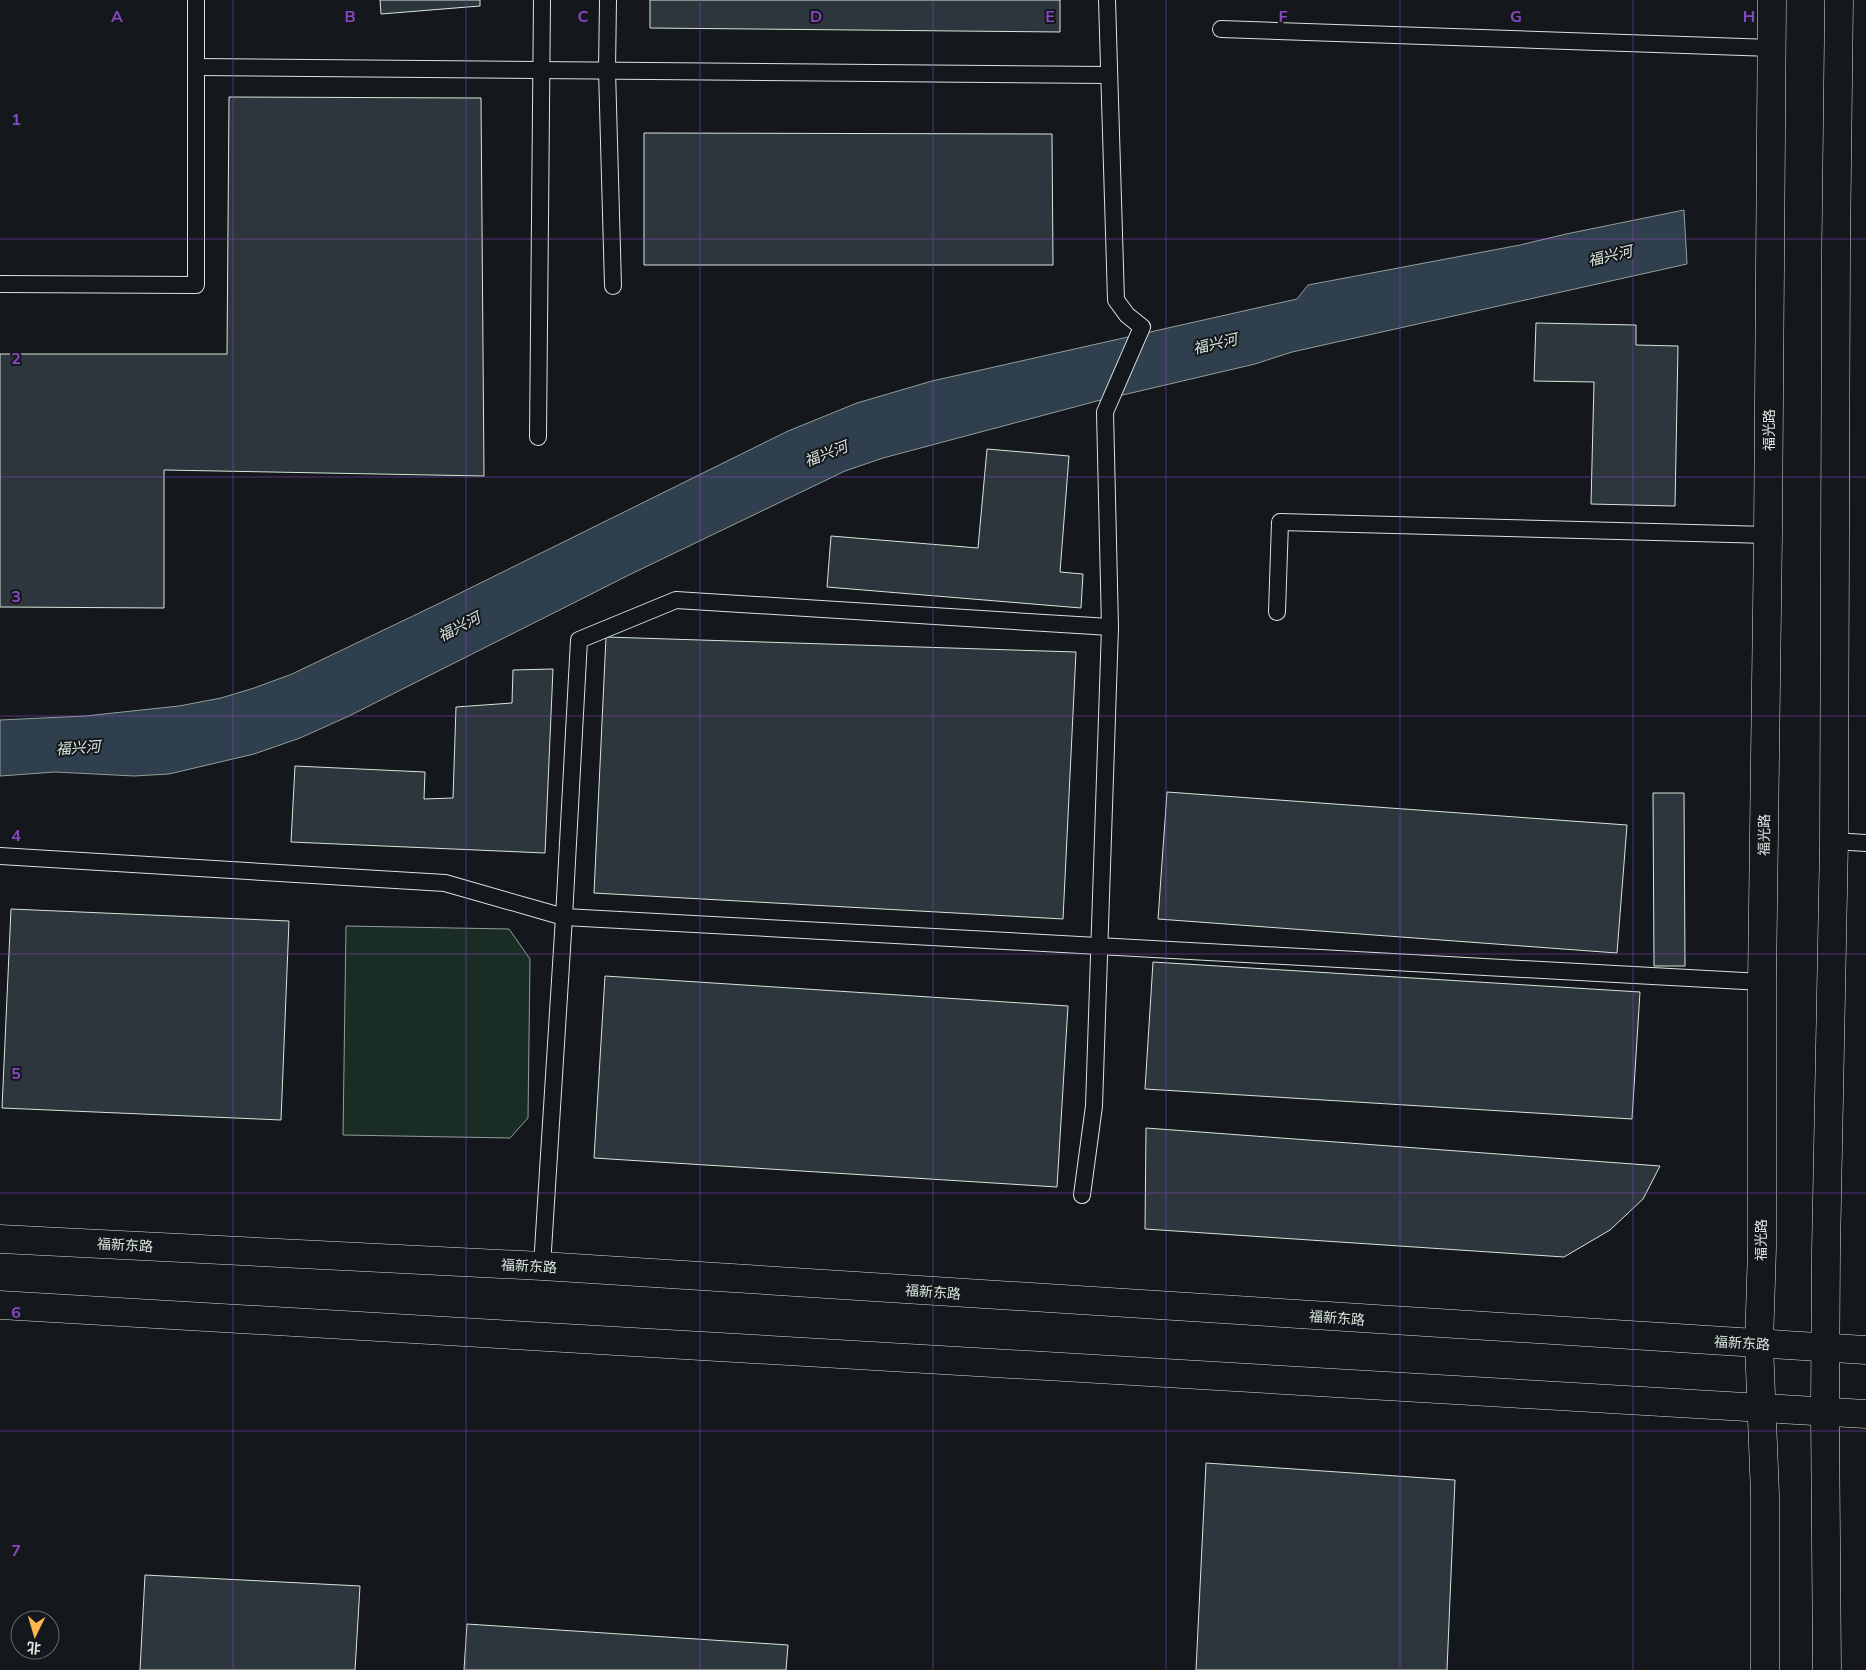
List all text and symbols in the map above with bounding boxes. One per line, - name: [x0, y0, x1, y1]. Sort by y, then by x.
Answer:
- text: A: [111, 6, 123, 26]
- text: B: [344, 6, 356, 26]
- text: C: [578, 6, 589, 26]
- text: D: [810, 6, 822, 26]
- text: E: [1045, 6, 1055, 26]
- text: F: [1278, 6, 1288, 26]
- text: G: [1510, 6, 1522, 26]
- text: H: [1743, 6, 1755, 26]
- text: 1: [11, 109, 21, 129]
- water label: 福兴河: [1586, 241, 1637, 270]
- water label: 福兴河: [1191, 329, 1242, 358]
- text: 2: [11, 348, 21, 368]
- street label: 福光路: [1760, 409, 1778, 451]
- water label: 福兴河: [801, 436, 853, 470]
- text: 3: [11, 586, 21, 606]
- water label: 福兴河: [434, 607, 486, 645]
- water label: 福兴河: [55, 736, 104, 759]
- street label: 福光路: [1755, 814, 1773, 856]
- text: 4: [11, 825, 21, 845]
- text: 5: [11, 1063, 21, 1083]
- street label: 福光路: [1752, 1219, 1770, 1261]
- street label: 福新东路: [97, 1235, 153, 1255]
- street label: 福新东路: [501, 1256, 557, 1276]
- street label: 福新东路: [904, 1281, 962, 1303]
- text: 6: [11, 1302, 21, 1322]
- street label: 福新东路: [1308, 1307, 1366, 1329]
- street label: 福新东路: [1714, 1333, 1770, 1353]
- text: 7: [11, 1540, 21, 1560]
- north arrow: [10, 1610, 60, 1660]
- text: 北: [26, 1638, 42, 1658]

